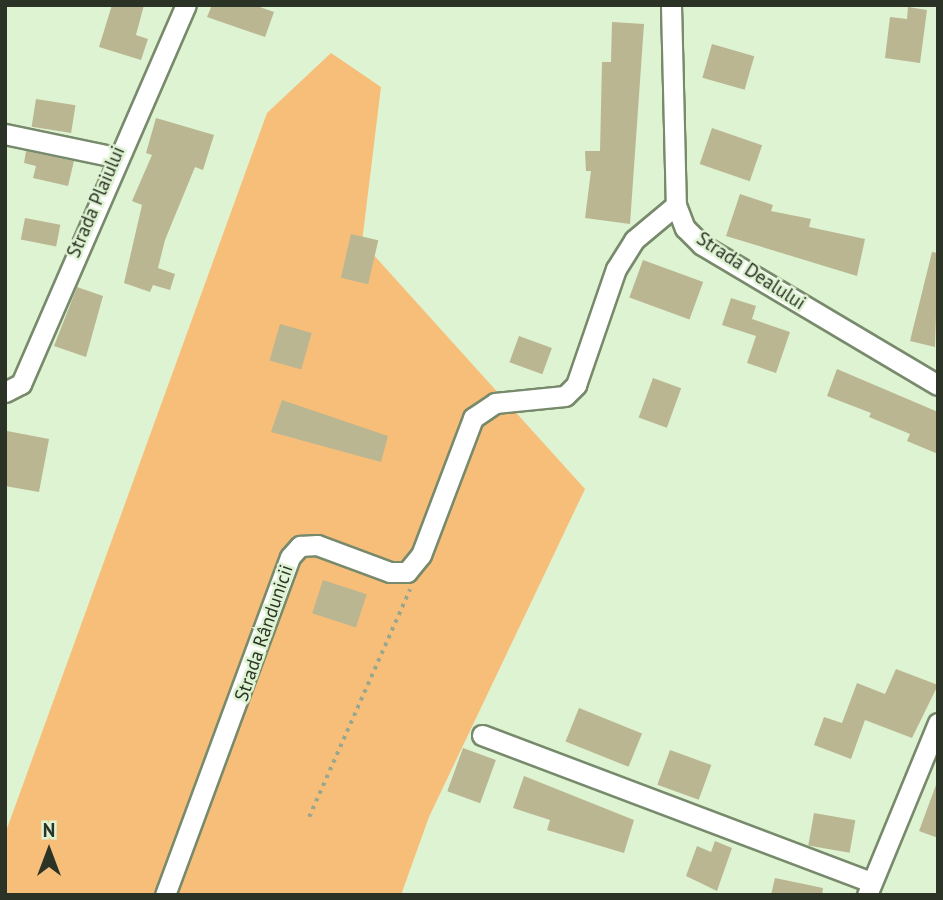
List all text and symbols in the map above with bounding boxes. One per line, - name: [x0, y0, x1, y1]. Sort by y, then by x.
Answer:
- street label: Strada Plaiului: [62, 143, 130, 261]
- street label: Strada Dealului: [692, 227, 810, 315]
- street label: Strada Rândunicii: [230, 562, 298, 704]
- north arrow: [14, 816, 84, 886]
- text: N: [43, 818, 55, 842]

